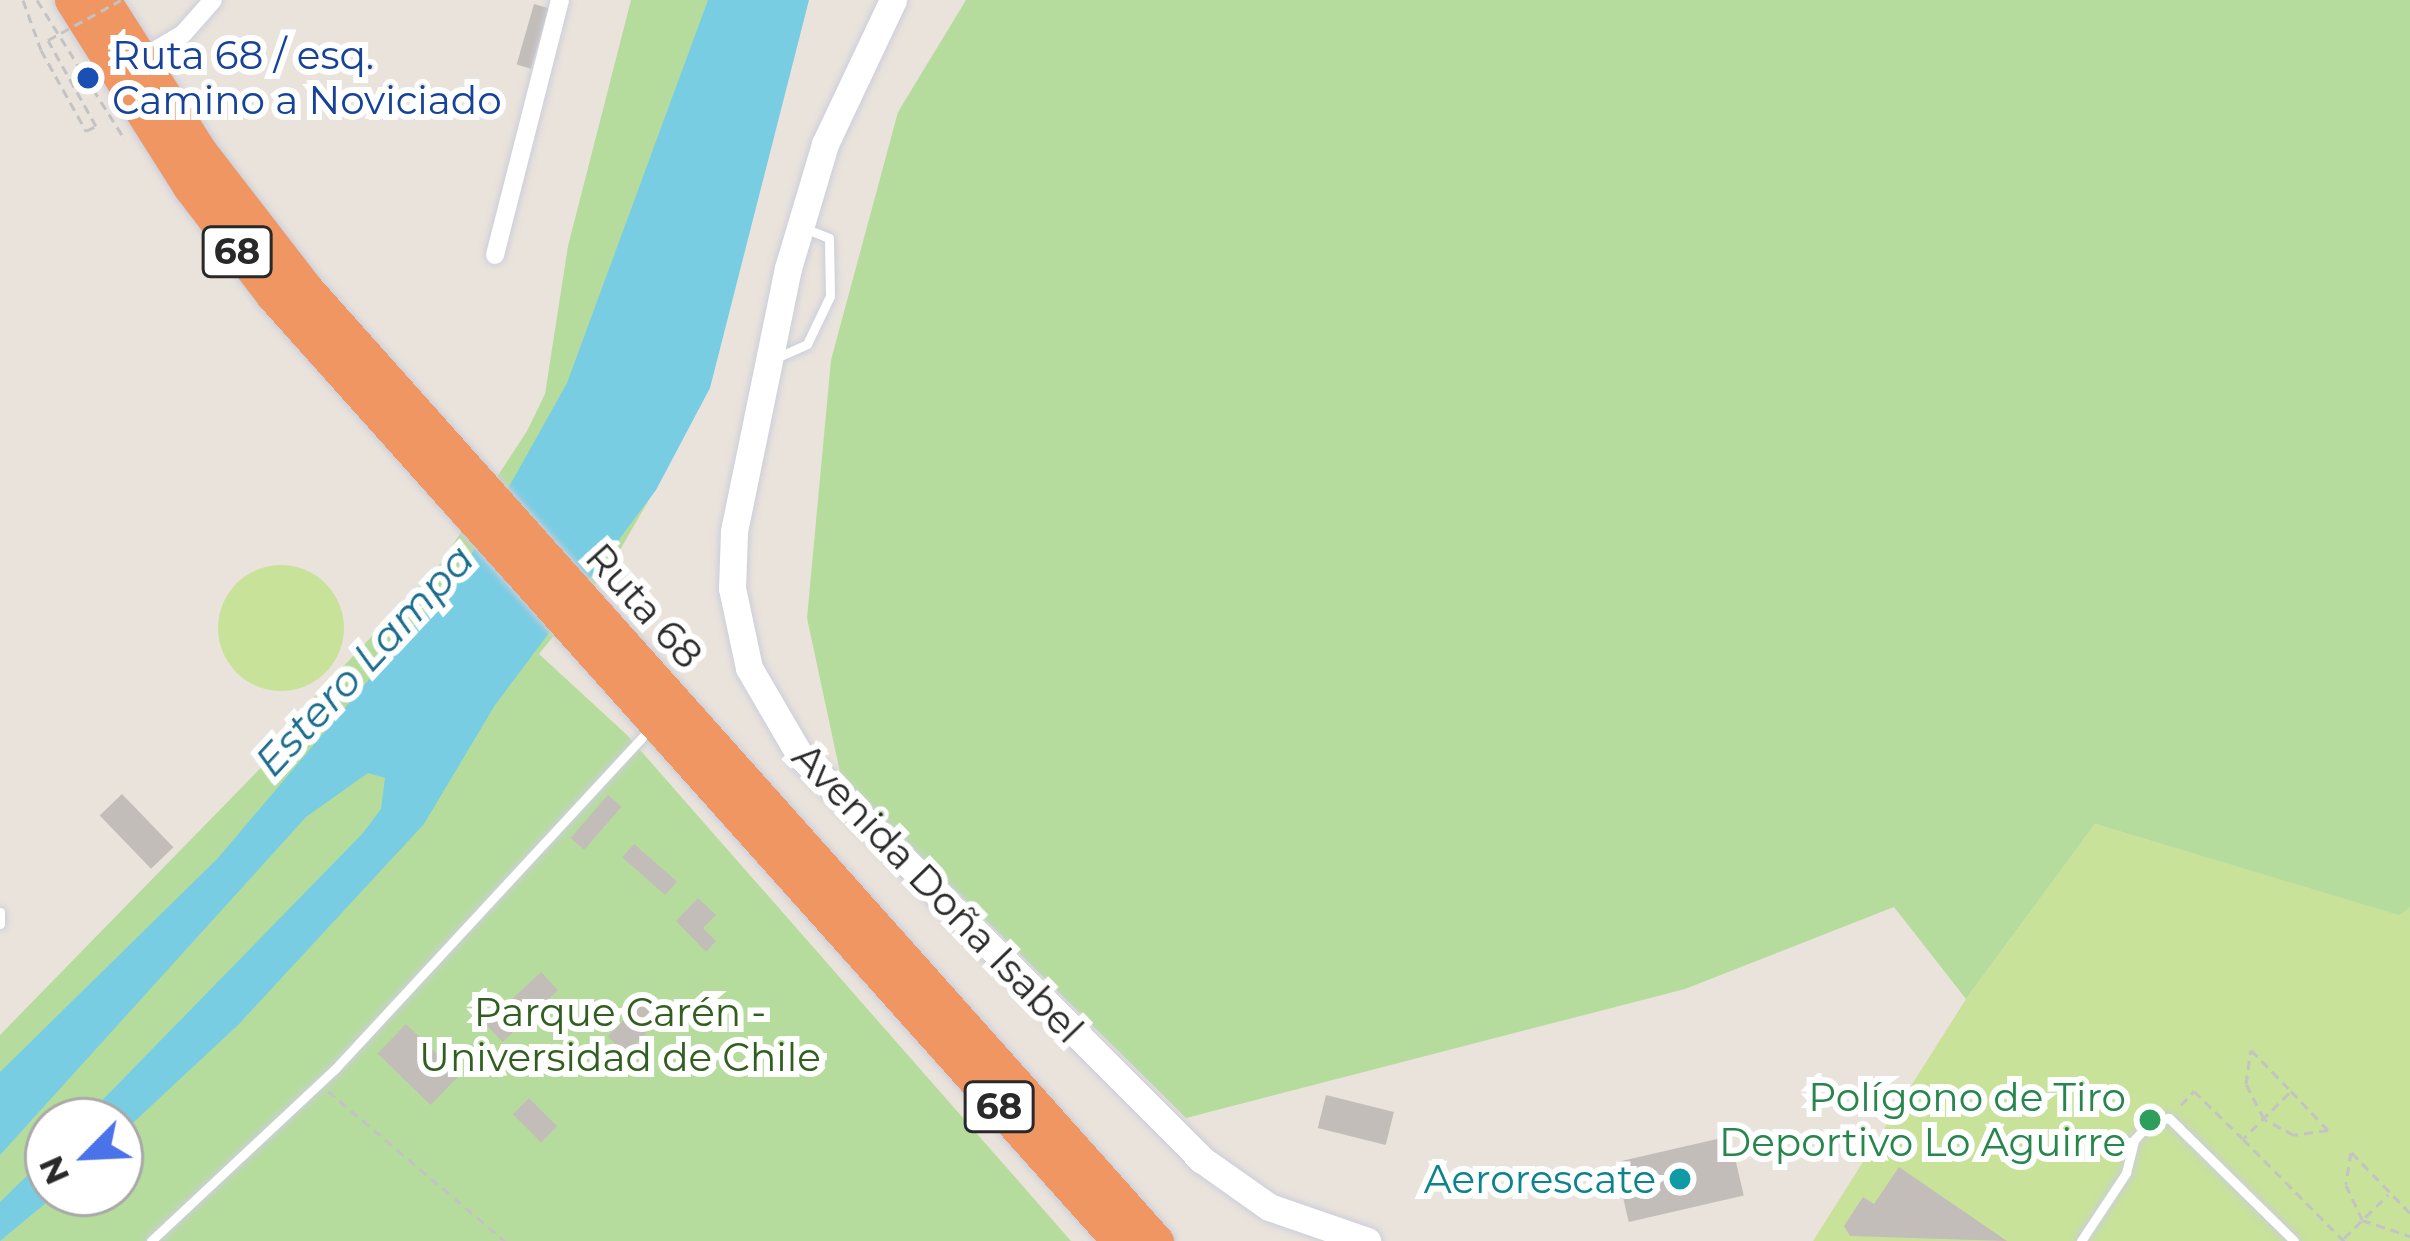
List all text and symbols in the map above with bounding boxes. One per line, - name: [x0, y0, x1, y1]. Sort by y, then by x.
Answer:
- place label: Ruta 68 / esq. Camino a Noviciado: [112, 33, 502, 124]
- marker: Ruta 68 / esq. Camino a Noviciado: [75, 65, 101, 91]
- road number: 68: [201, 222, 273, 282]
- water label: Estero Lampa: [244, 534, 484, 786]
- street label: Ruta 68: [576, 534, 712, 678]
- street label: Avenida Doña Isabel: [783, 734, 1093, 1052]
- park label: Parque Carén - Universidad de Chile: [419, 990, 821, 1081]
- place label: Polígono de Tiro Deportivo Lo Aguirre: [1719, 1075, 2126, 1166]
- road number: 68: [963, 1077, 1035, 1137]
- north arrow: [24, 1097, 144, 1217]
- marker: Polígono de Tiro Deportivo Lo Aguirre: [2137, 1107, 2163, 1133]
- text: N: [30, 1150, 78, 1191]
- place label: Aerorescate: [1424, 1156, 1656, 1202]
- marker: Aerorescate: [1667, 1166, 1693, 1192]

